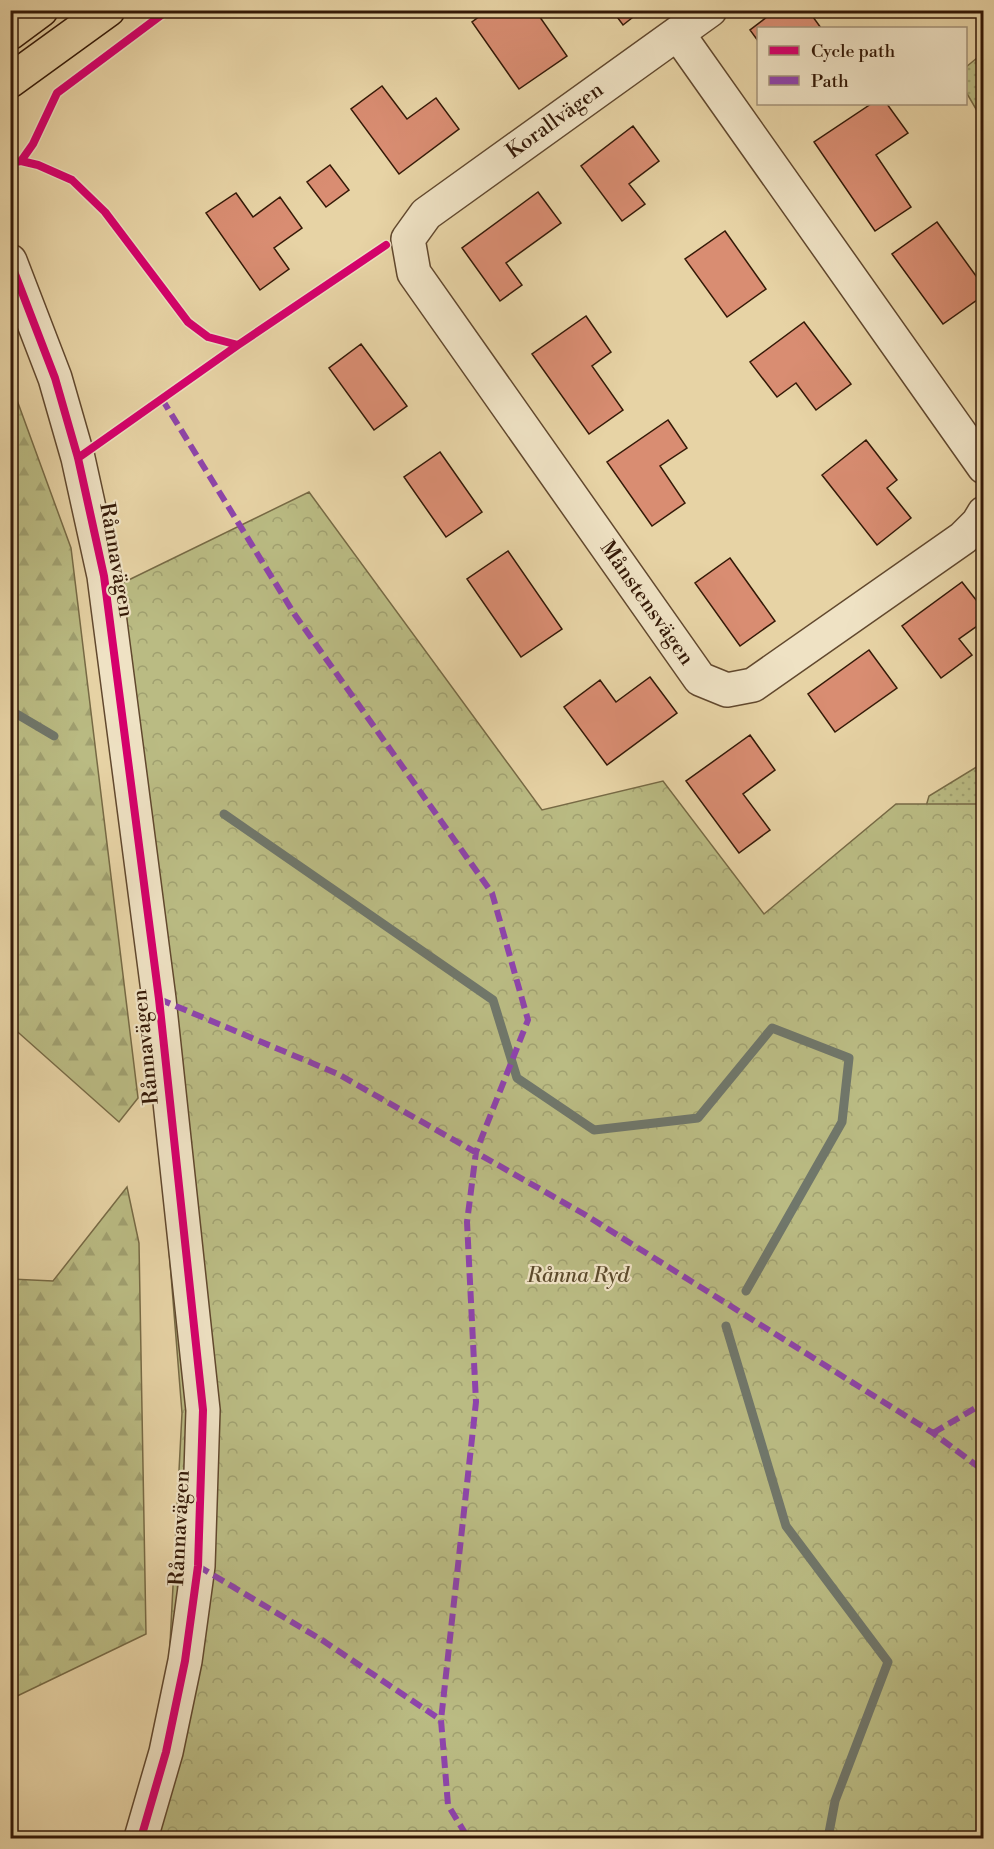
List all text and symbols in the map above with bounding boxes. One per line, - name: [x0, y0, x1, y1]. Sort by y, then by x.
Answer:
- legend: [757, 27, 967, 105]
- text: Cycle path: [811, 40, 895, 63]
- text: Path: [811, 70, 849, 93]
- street label: Korallvägen: [501, 77, 609, 165]
- street label: Rånnavägen: [93, 501, 139, 620]
- street label: Månstensvägen: [594, 536, 700, 671]
- street label: Rånnavägen: [127, 988, 165, 1106]
- park label: Rånna Ryd: [526, 1263, 630, 1289]
- street label: Rånnavägen: [164, 1469, 196, 1587]

